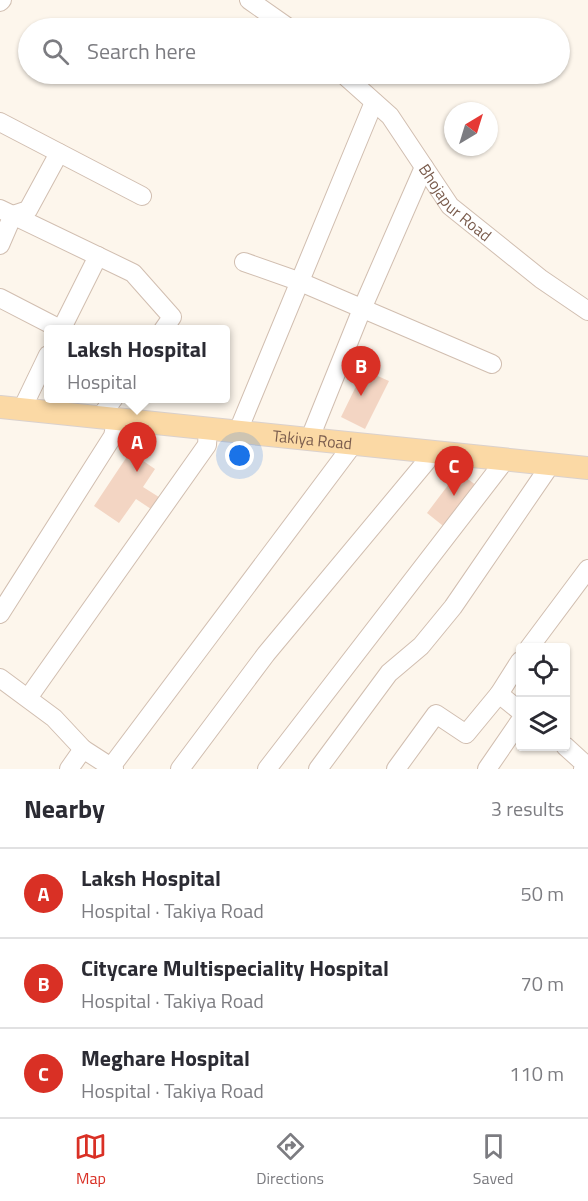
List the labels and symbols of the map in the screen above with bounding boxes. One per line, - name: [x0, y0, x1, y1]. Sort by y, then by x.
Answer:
- north arrow: [444, 102, 498, 156]
- street label: Bhojapur Road: [413, 159, 497, 247]
- pin: B: [342, 346, 380, 396]
- pin: A: [118, 422, 156, 472]
- street label: Takiya Road: [271, 423, 353, 455]
- your location: [225, 441, 254, 470]
- pin: C: [434, 446, 474, 496]

